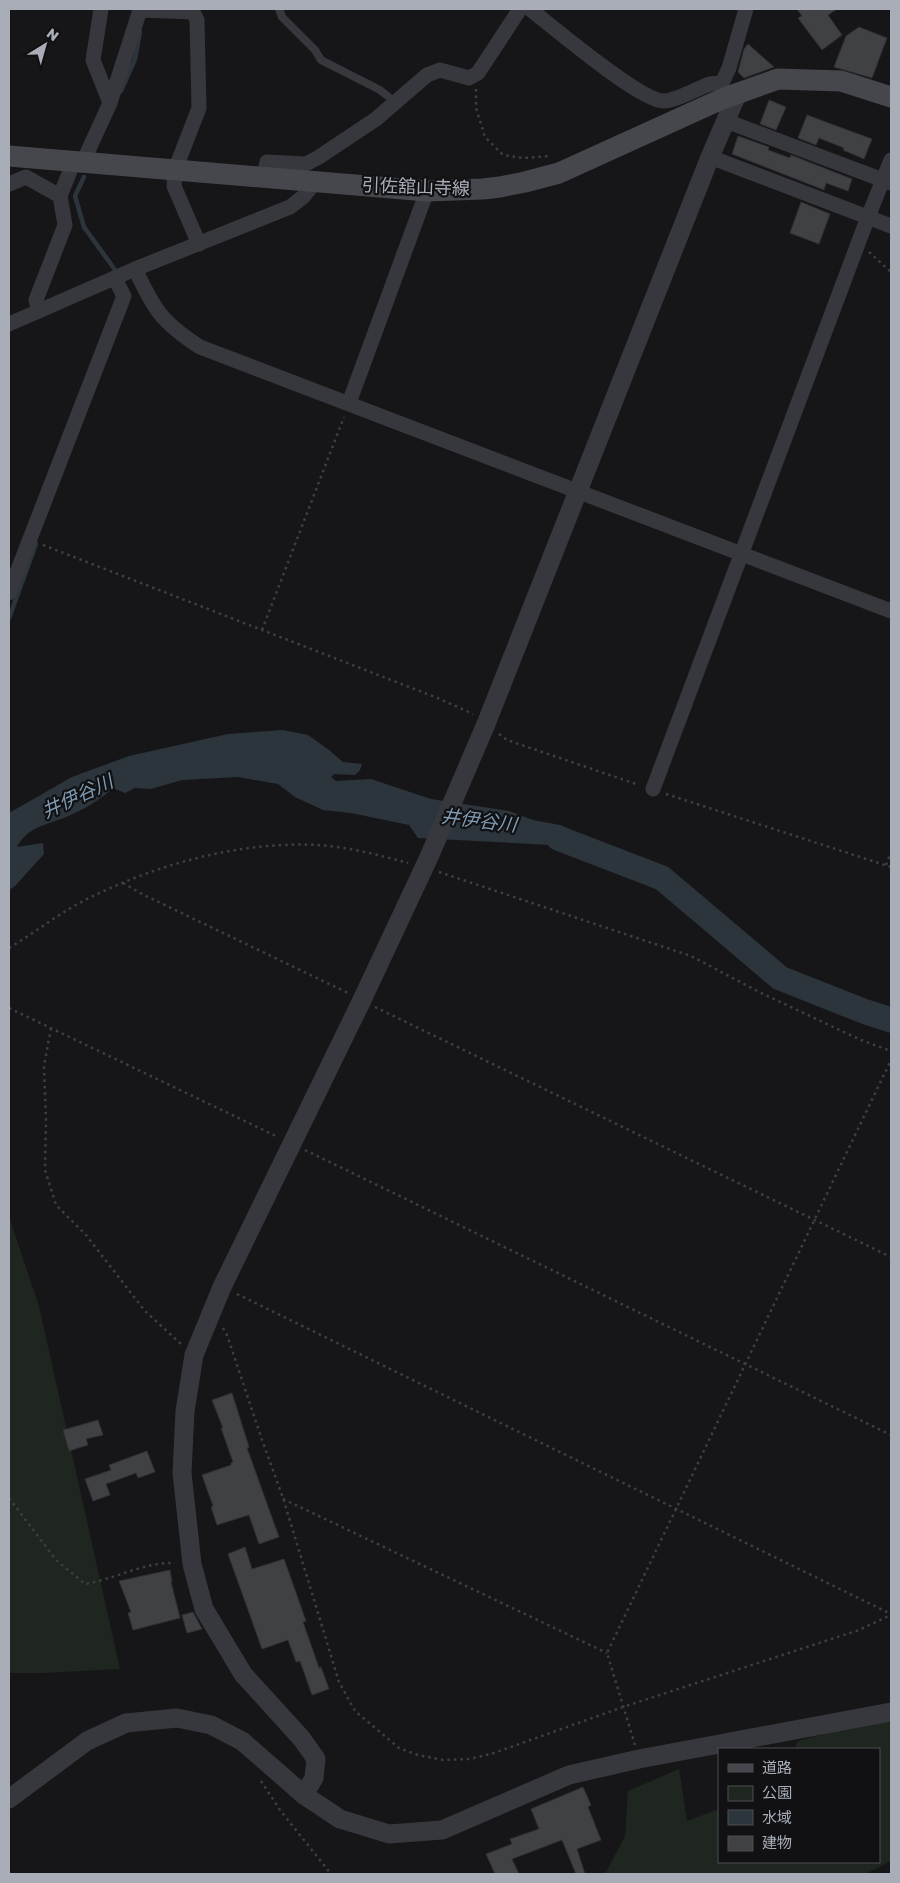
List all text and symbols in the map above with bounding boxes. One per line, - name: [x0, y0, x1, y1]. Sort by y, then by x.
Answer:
- north arrow: [20, 20, 70, 70]
- text: N: [44, 24, 62, 44]
- street label: 引佐舘山寺線: [362, 173, 470, 199]
- water label: 井伊谷川: [37, 768, 118, 822]
- water label: 井伊谷川: [440, 803, 520, 836]
- legend: [718, 1748, 880, 1863]
- text: 道路: [762, 1758, 792, 1776]
- text: 公園: [762, 1783, 792, 1801]
- text: 水域: [762, 1808, 792, 1826]
- text: 建物: [762, 1833, 792, 1851]

